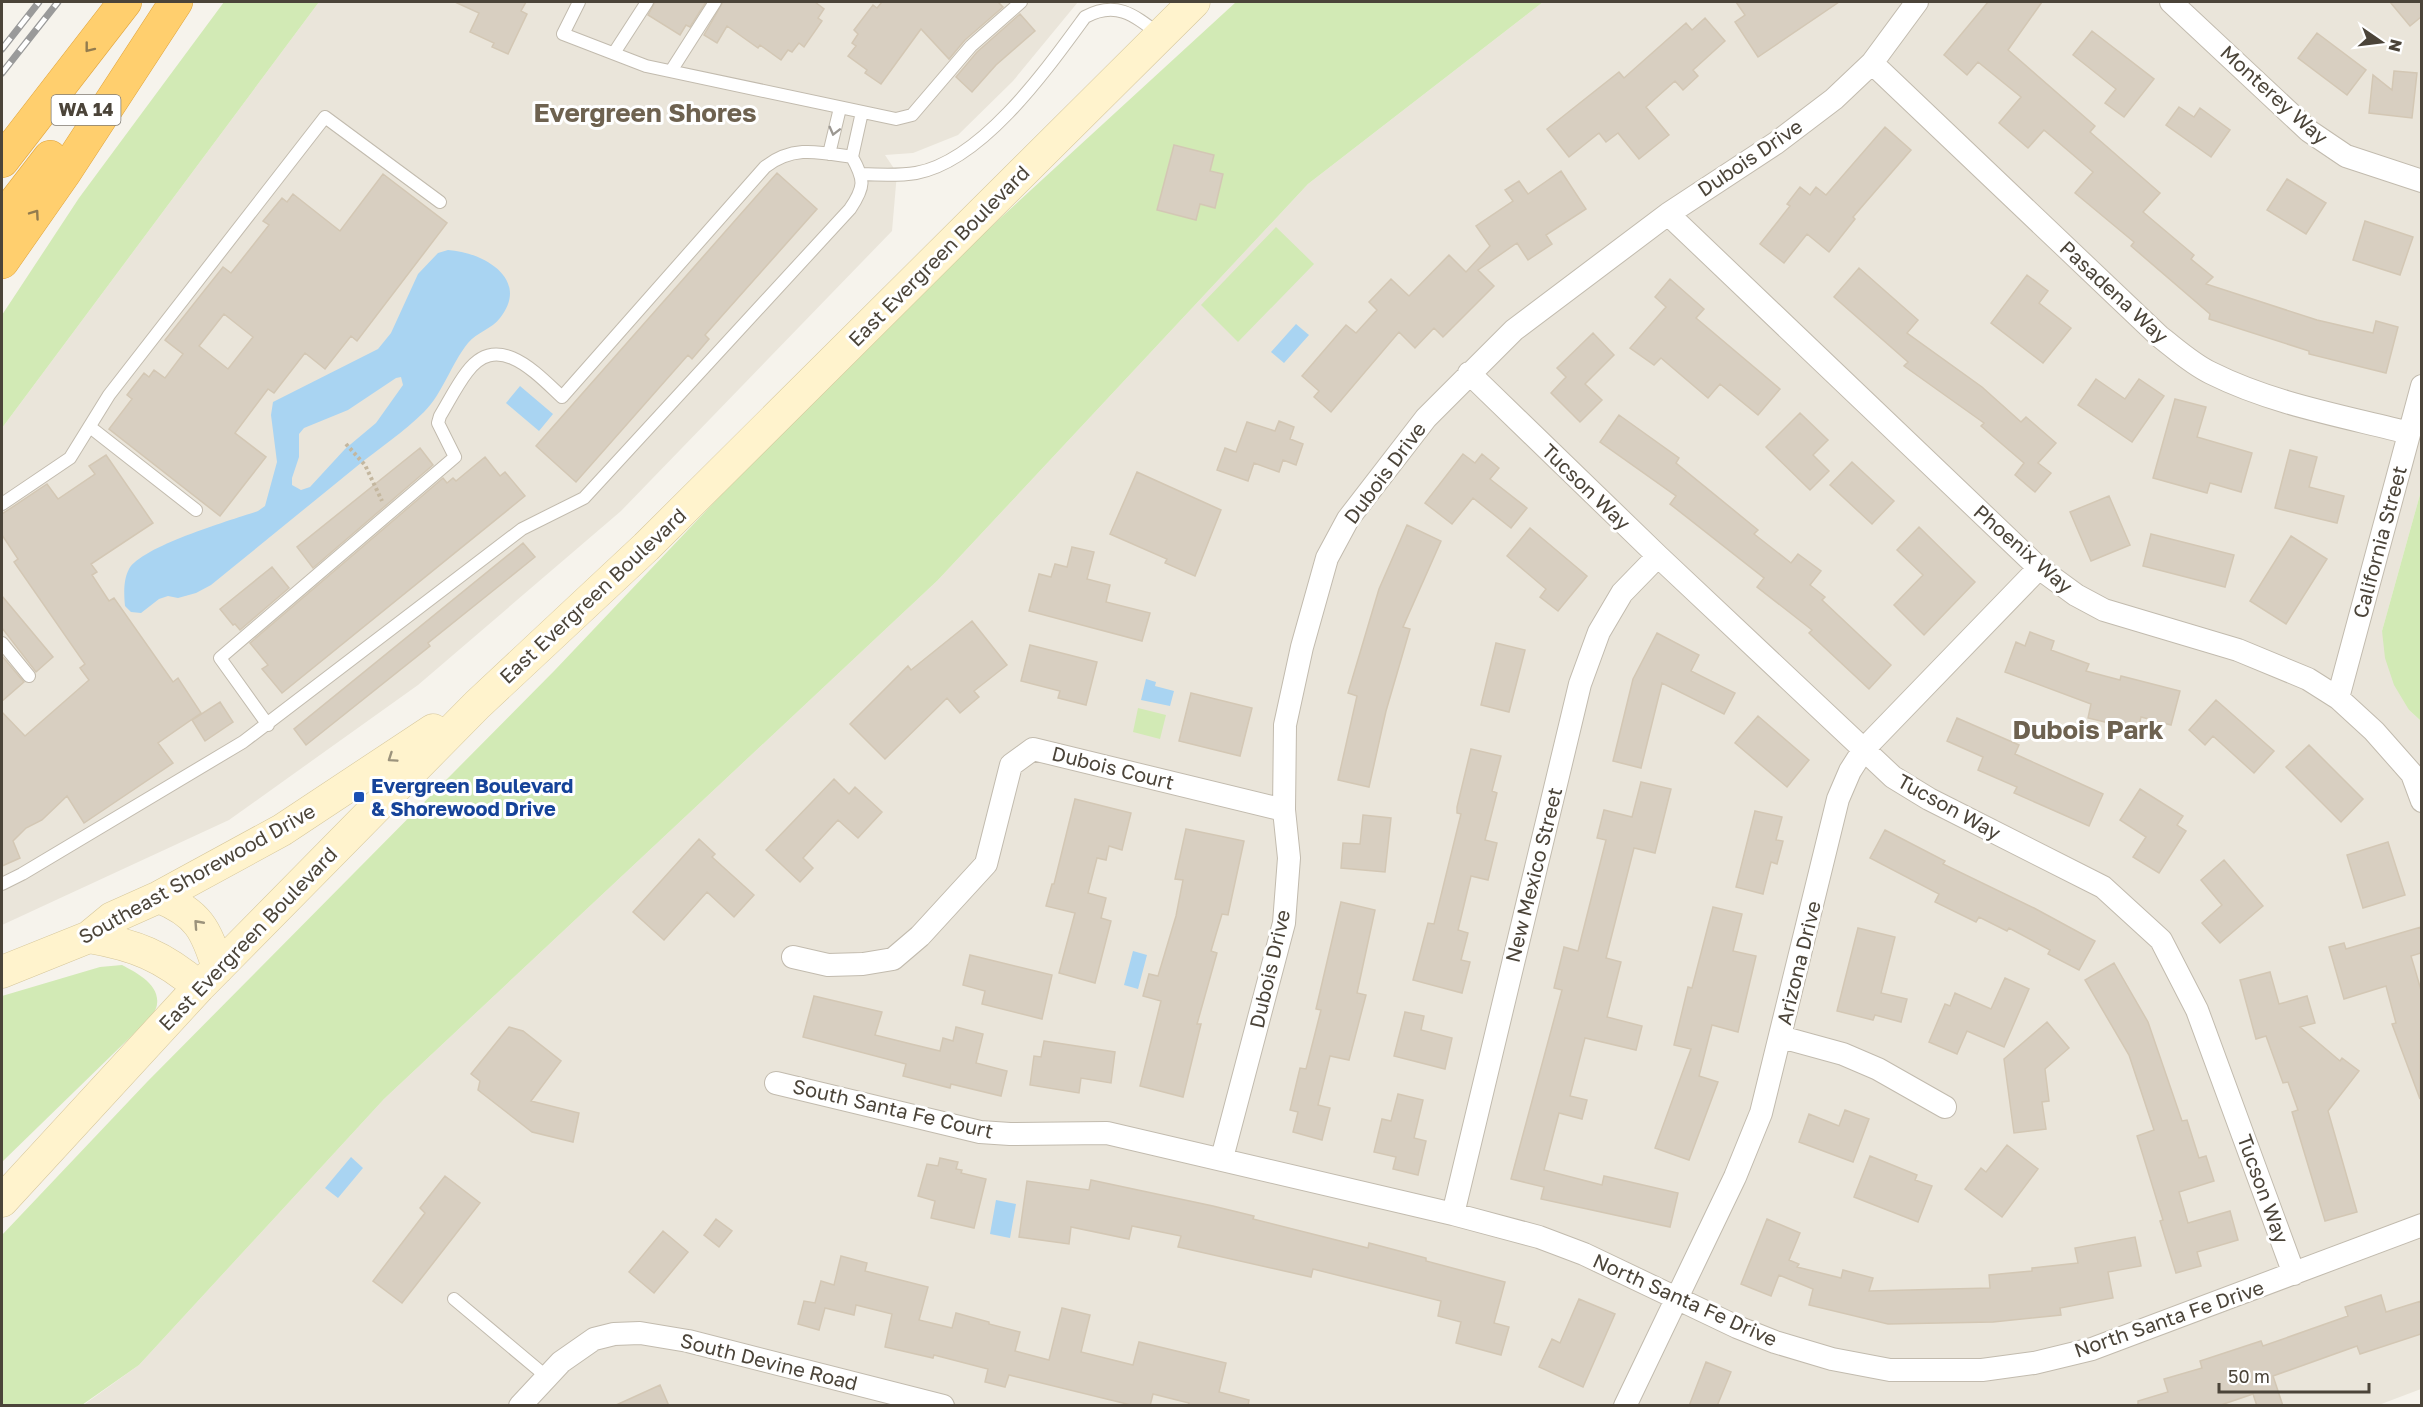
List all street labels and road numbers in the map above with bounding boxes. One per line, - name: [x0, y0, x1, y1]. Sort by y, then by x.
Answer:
- street label: Monterey Way: [2216, 40, 2333, 149]
- road number: WA 14: [52, 95, 121, 125]
- street label: Dubois Drive: [1693, 113, 1806, 201]
- street label: East Evergreen Boulevard: [843, 160, 1034, 351]
- street label: Pasadena Way: [2056, 235, 2174, 347]
- street label: Dubois Drive: [1338, 417, 1430, 528]
- street label: Tucson Way: [1537, 438, 1636, 535]
- street label: California Street: [2347, 463, 2411, 621]
- street label: Phoenix Way: [1969, 499, 2078, 598]
- street label: East Evergreen Boulevard: [494, 503, 690, 688]
- street label: Dubois Court: [1050, 740, 1177, 794]
- street label: Tucson Way: [1894, 768, 2005, 844]
- street label: New Mexico Street: [1500, 785, 1566, 965]
- street label: Southeast Shorewood Drive: [74, 798, 319, 948]
- street label: East Evergreen Boulevard: [153, 841, 341, 1035]
- street label: Arizona Drive: [1771, 898, 1825, 1027]
- street label: Dubois Drive: [1244, 907, 1294, 1030]
- street label: South Santa Fe Court: [791, 1073, 996, 1143]
- street label: Tucson Way: [2233, 1131, 2295, 1246]
- street label: North Santa Fe Drive: [1590, 1248, 1781, 1351]
- street label: North Santa Fe Drive: [2071, 1274, 2267, 1362]
- street label: South Devine Road: [678, 1327, 860, 1395]

